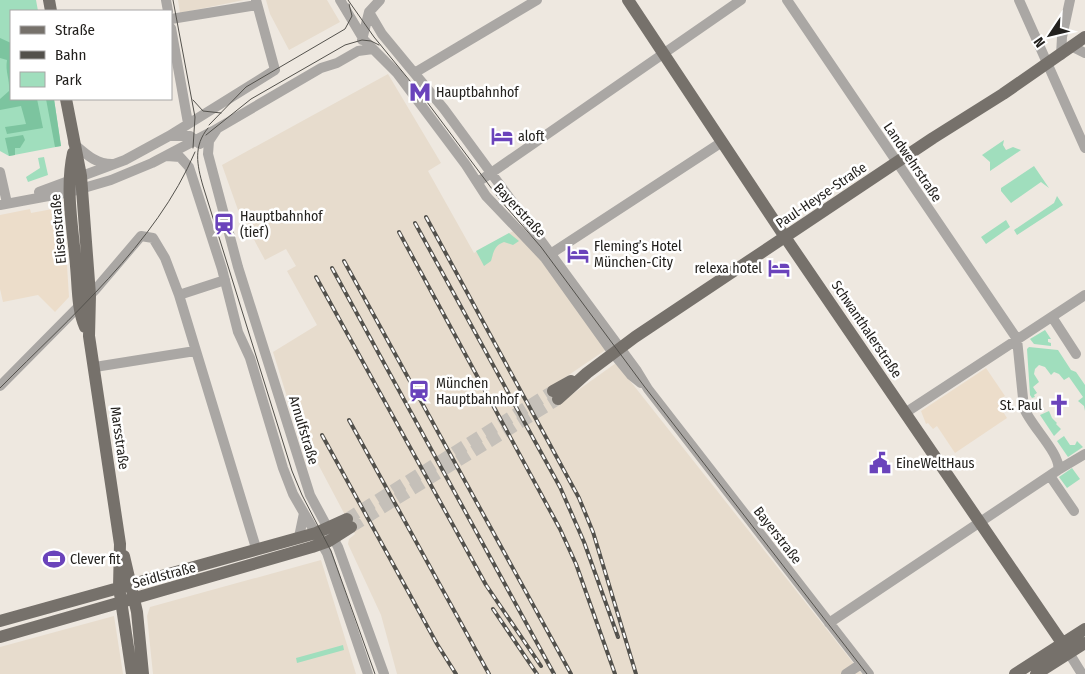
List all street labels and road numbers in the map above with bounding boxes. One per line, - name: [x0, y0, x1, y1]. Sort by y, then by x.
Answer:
- street label: Landwehrstraße: [880, 119, 945, 205]
- street label: Paul-Heyse-Straße: [773, 159, 870, 232]
- street label: Bayerstraße: [490, 180, 549, 241]
- street label: Elisenstraße: [47, 193, 70, 265]
- street label: Schwanthalerstraße: [828, 277, 905, 381]
- street label: Arnulfstraße: [285, 394, 322, 467]
- street label: Marsstraße: [107, 405, 132, 471]
- street label: Bayerstraße: [750, 503, 805, 568]
- street label: Seidlstraße: [131, 559, 198, 592]

